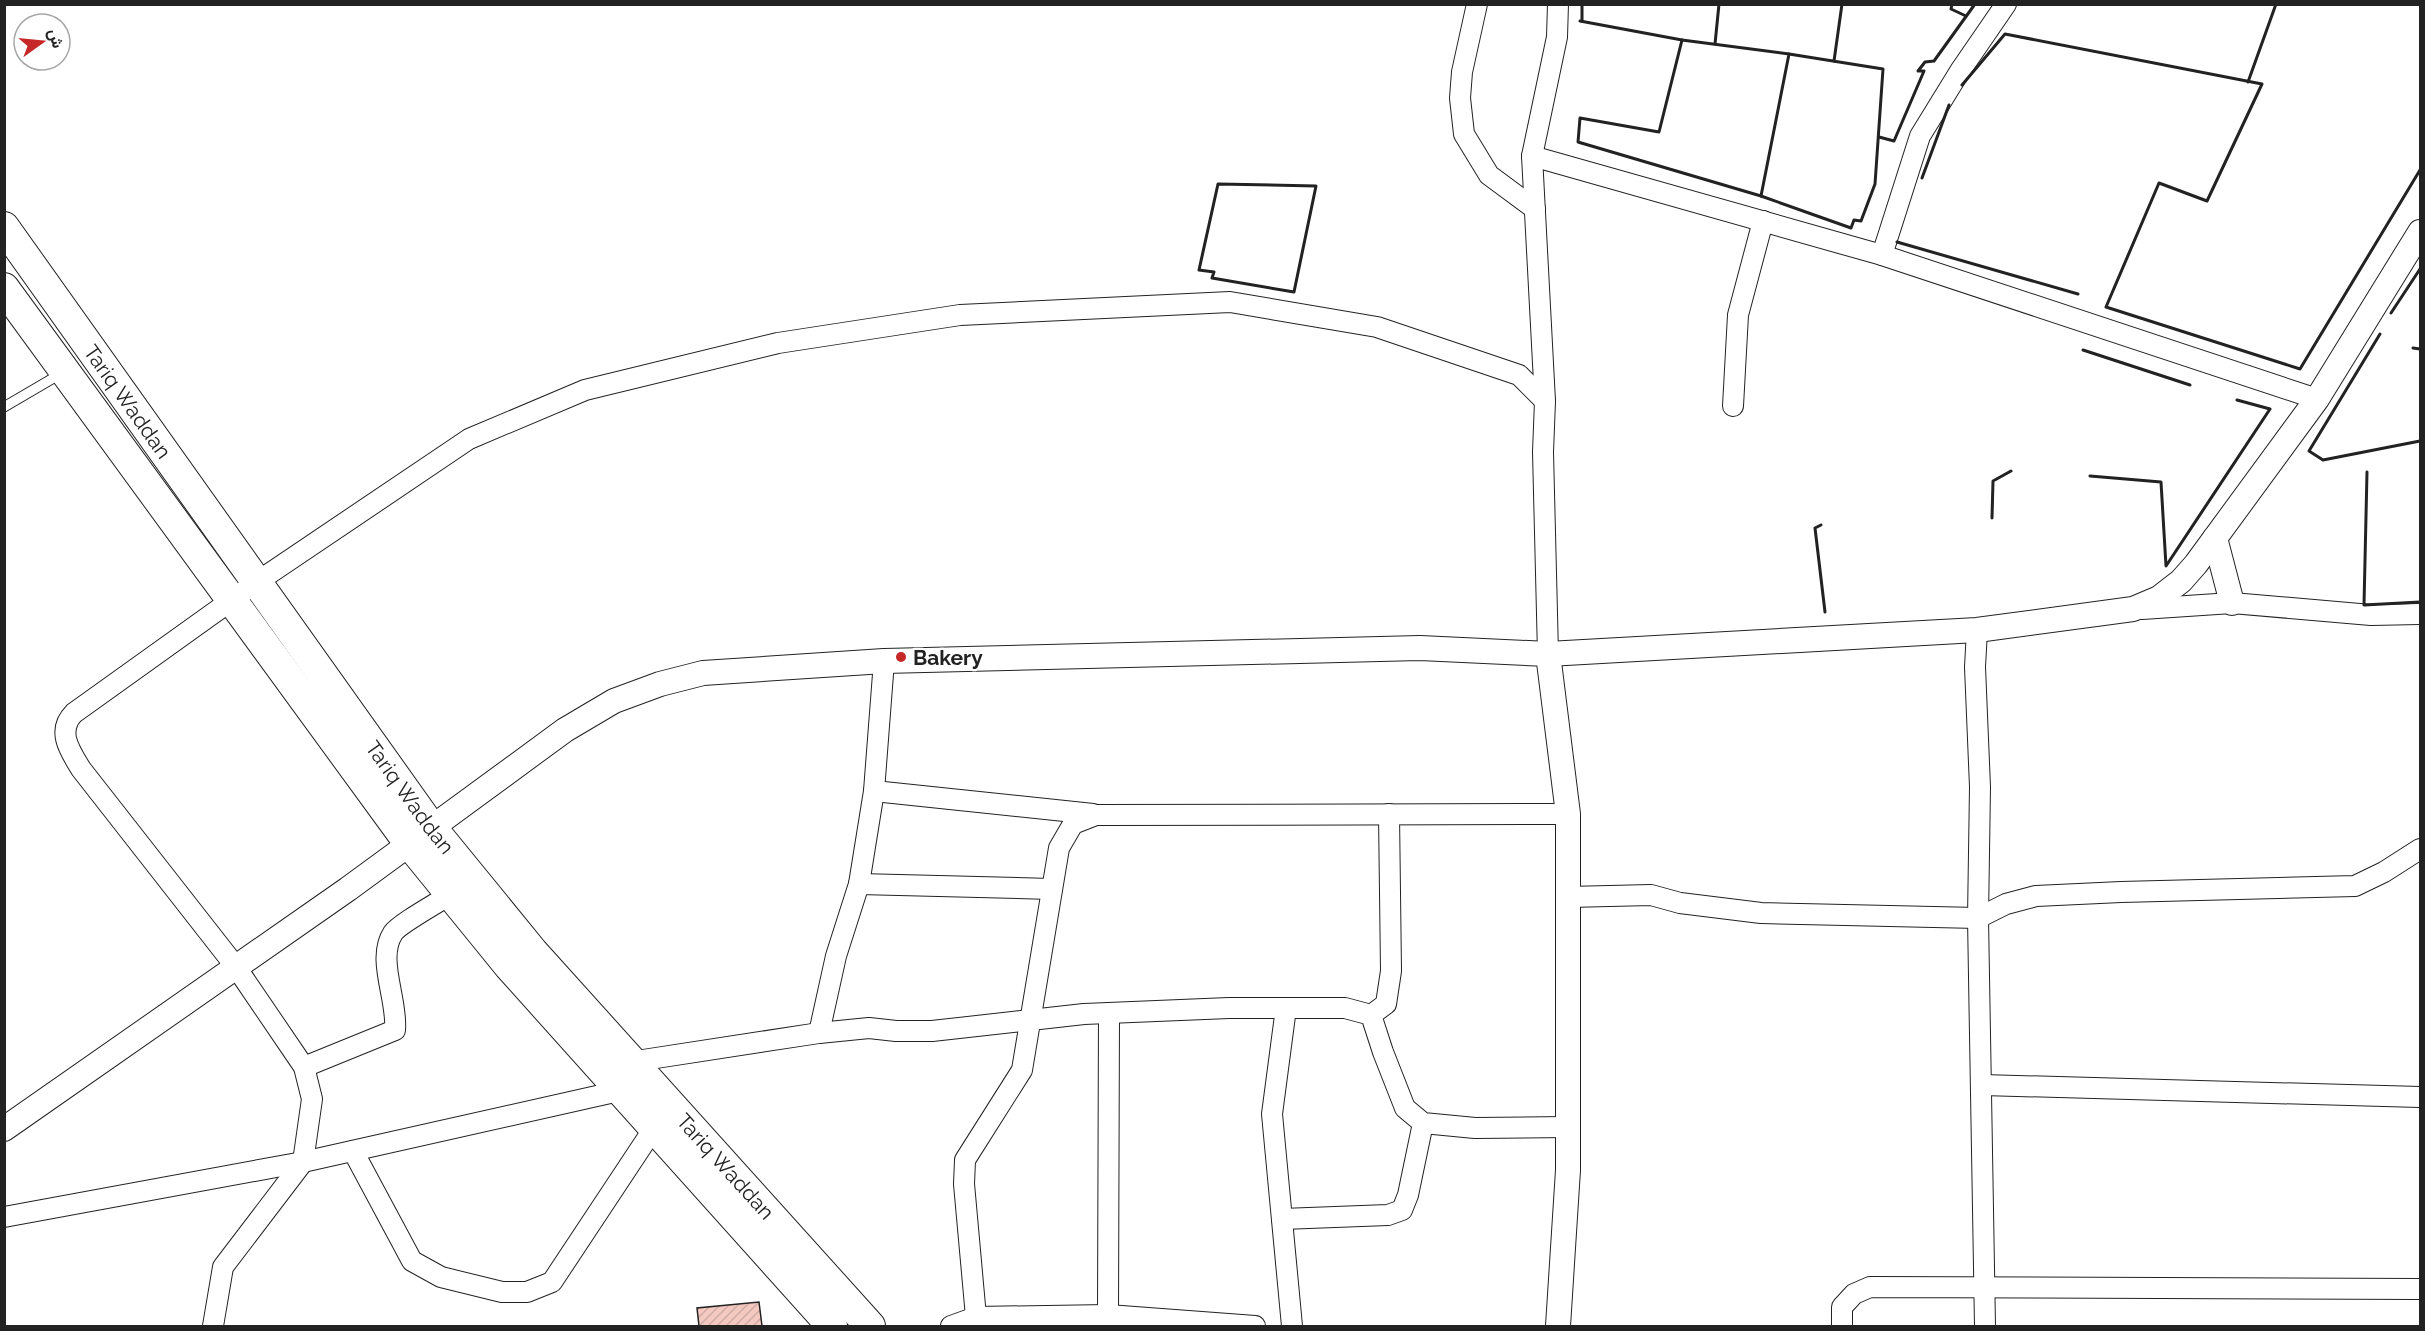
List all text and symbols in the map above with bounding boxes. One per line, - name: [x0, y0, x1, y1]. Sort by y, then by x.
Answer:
- north arrow: [12, 12, 72, 72]
- text: ش: [44, 26, 68, 50]
- street label: Tariq Waddan: [79, 340, 177, 463]
- place label: Bakery: [913, 645, 983, 670]
- marker: Bakery: [894, 650, 908, 664]
- street label: Tariq Waddan: [361, 736, 460, 859]
- street label: Tariq Waddan: [672, 1108, 780, 1224]

